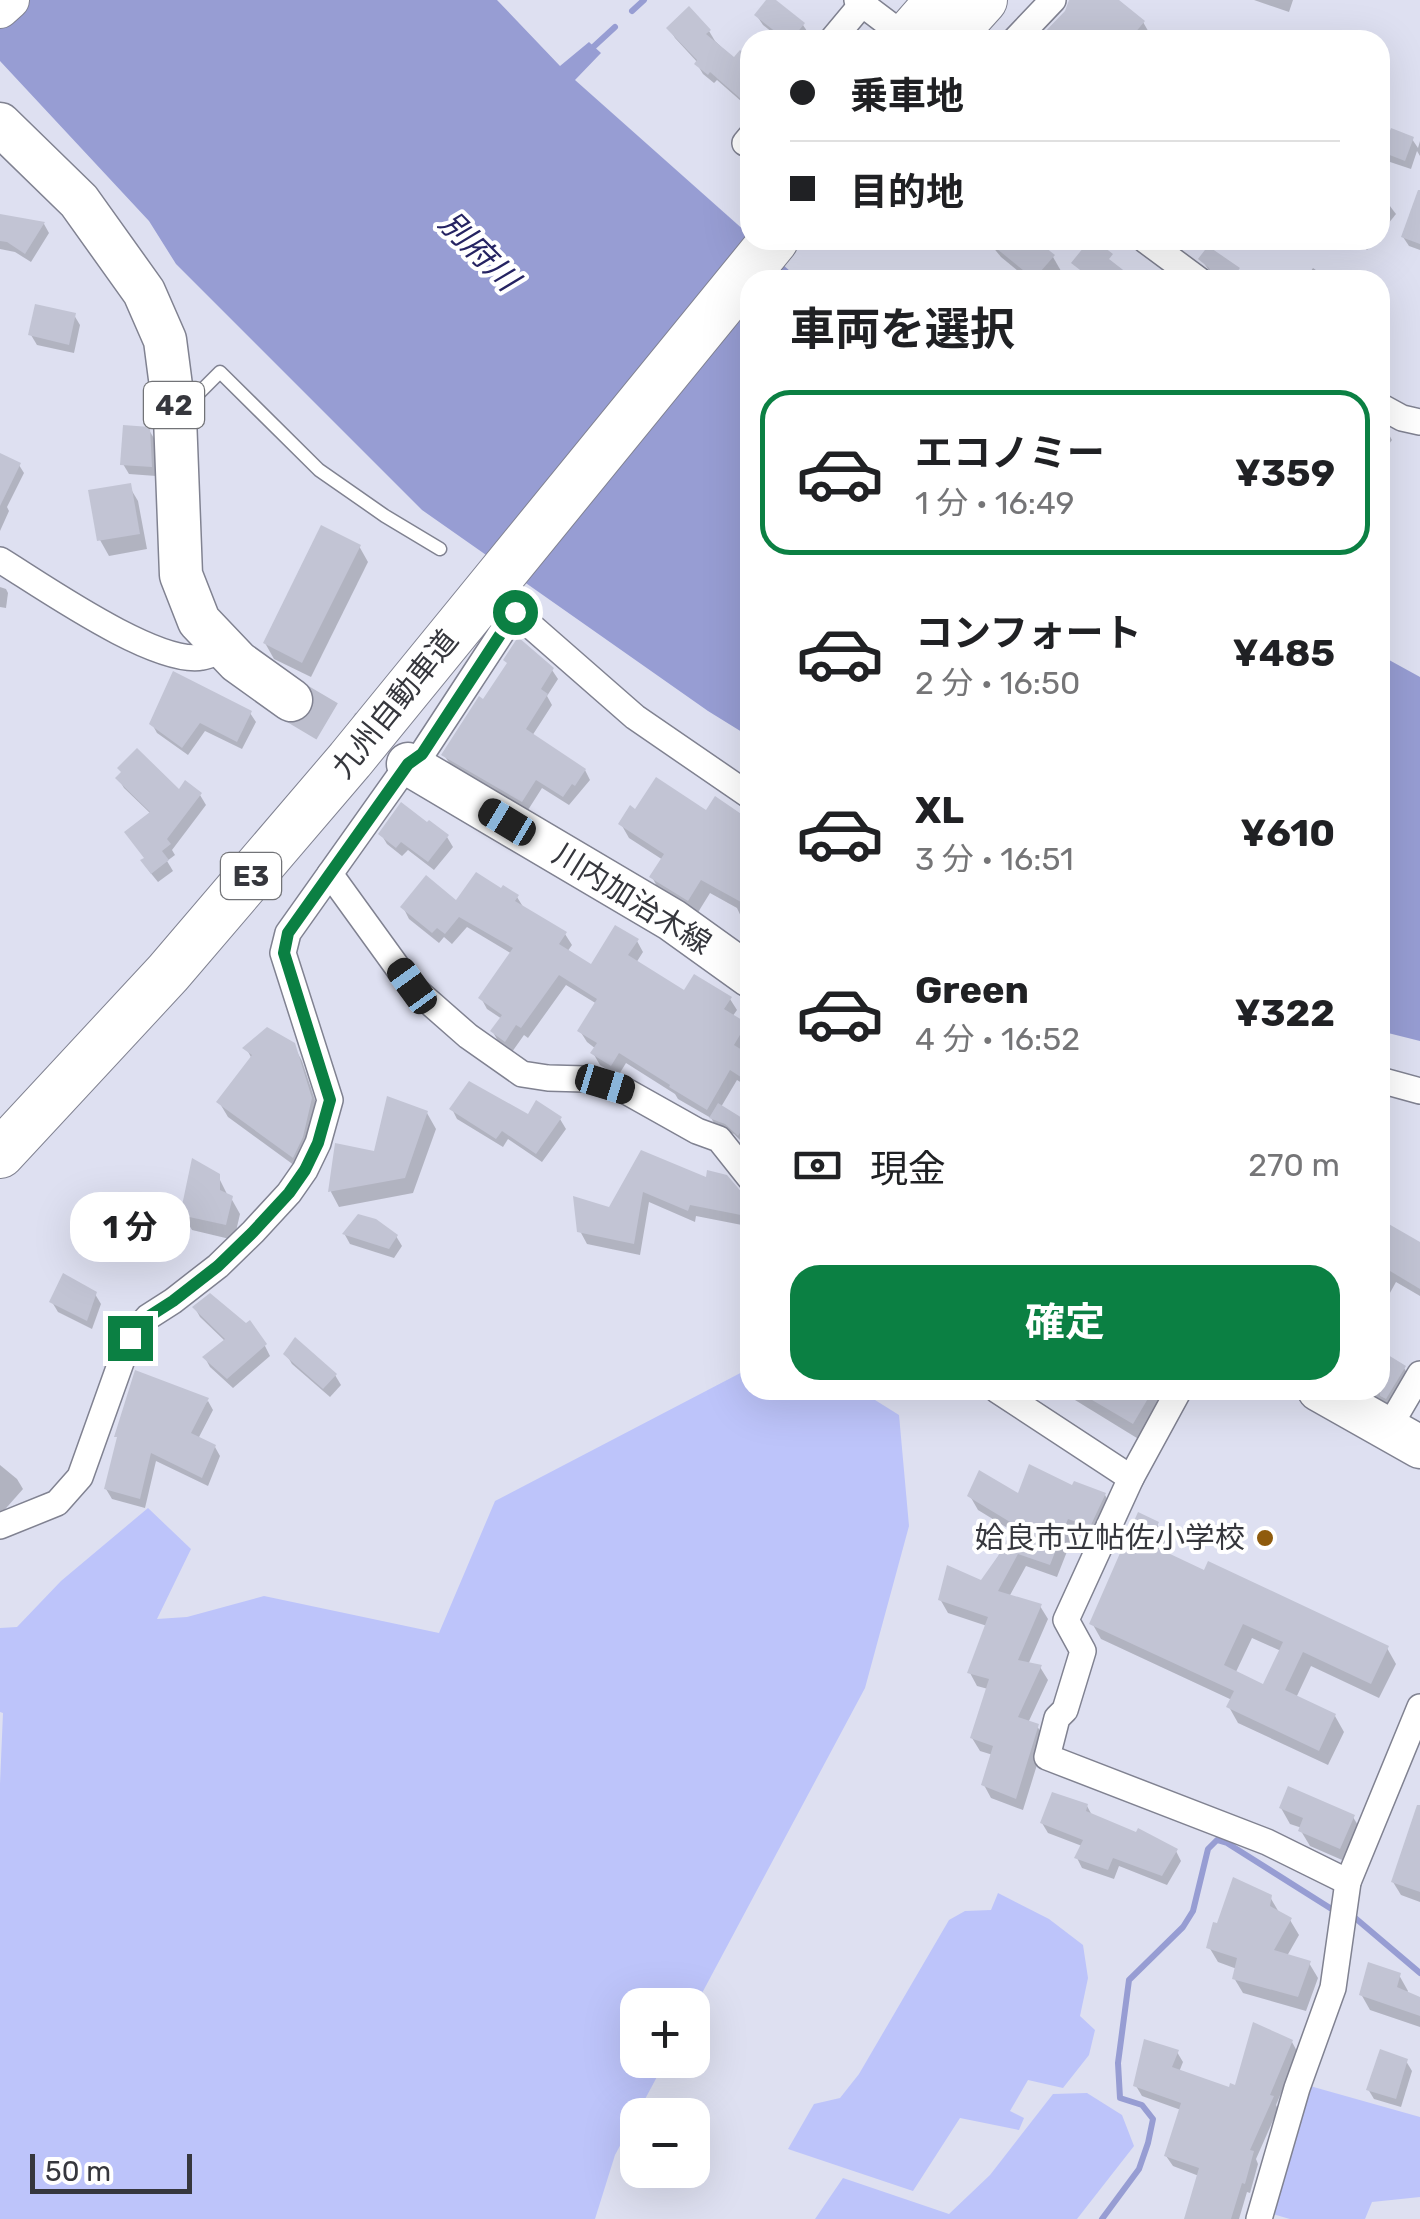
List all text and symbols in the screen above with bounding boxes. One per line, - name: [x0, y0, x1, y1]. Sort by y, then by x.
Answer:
- text: 乗車地: [850, 73, 964, 119]
- text: 目的地: [850, 169, 964, 215]
- water label: 別府川: [432, 204, 528, 300]
- text: 車両を選択: [790, 303, 1015, 356]
- road number: 42: [144, 382, 204, 428]
- icon: car: [795, 428, 885, 518]
- text: エコノミー: [915, 430, 1105, 476]
- text: ¥359: [1235, 450, 1335, 496]
- text: 1 分 · 16:49: [915, 484, 1075, 522]
- route start: [493, 590, 538, 635]
- icon: car: [795, 608, 885, 698]
- text: コンフォート: [915, 610, 1142, 656]
- street label: 九州自動車道: [324, 623, 466, 785]
- text: ¥485: [1233, 630, 1335, 676]
- text: 2 分 · 16:50: [915, 664, 1080, 702]
- text: XL: [915, 787, 964, 833]
- icon: car: [795, 788, 885, 878]
- car: [474, 794, 540, 850]
- text: ¥610: [1240, 810, 1335, 856]
- street label: 川内加治木線: [546, 836, 718, 962]
- text: 3 分 · 16:51: [915, 840, 1074, 878]
- road number: E3: [221, 853, 281, 899]
- car: [382, 953, 442, 1019]
- text: Green: [915, 967, 1029, 1013]
- icon: car: [795, 968, 885, 1058]
- text: ¥322: [1234, 990, 1335, 1036]
- text: 4 分 · 16:52: [915, 1020, 1080, 1058]
- car: [572, 1061, 638, 1107]
- icon: cash: [790, 1138, 845, 1193]
- text: 現金: [870, 1146, 946, 1192]
- text: 270 m: [1248, 1146, 1340, 1184]
- callout: 1 分: [70, 1193, 190, 1263]
- text: 1 分: [103, 1208, 157, 1246]
- button: 確定: [790, 1265, 1340, 1380]
- route end: [108, 1316, 153, 1361]
- place label: 姶良市立帖佐小学校: [975, 1520, 1245, 1556]
- marker: 姶良市立帖佐小学校: [1254, 1527, 1276, 1549]
- map controls: [620, 1988, 710, 2188]
- button: +: [620, 1988, 710, 2078]
- button: −: [620, 2098, 710, 2188]
- scale bar: [30, 2149, 192, 2194]
- text: 50 m: [45, 2155, 111, 2188]

